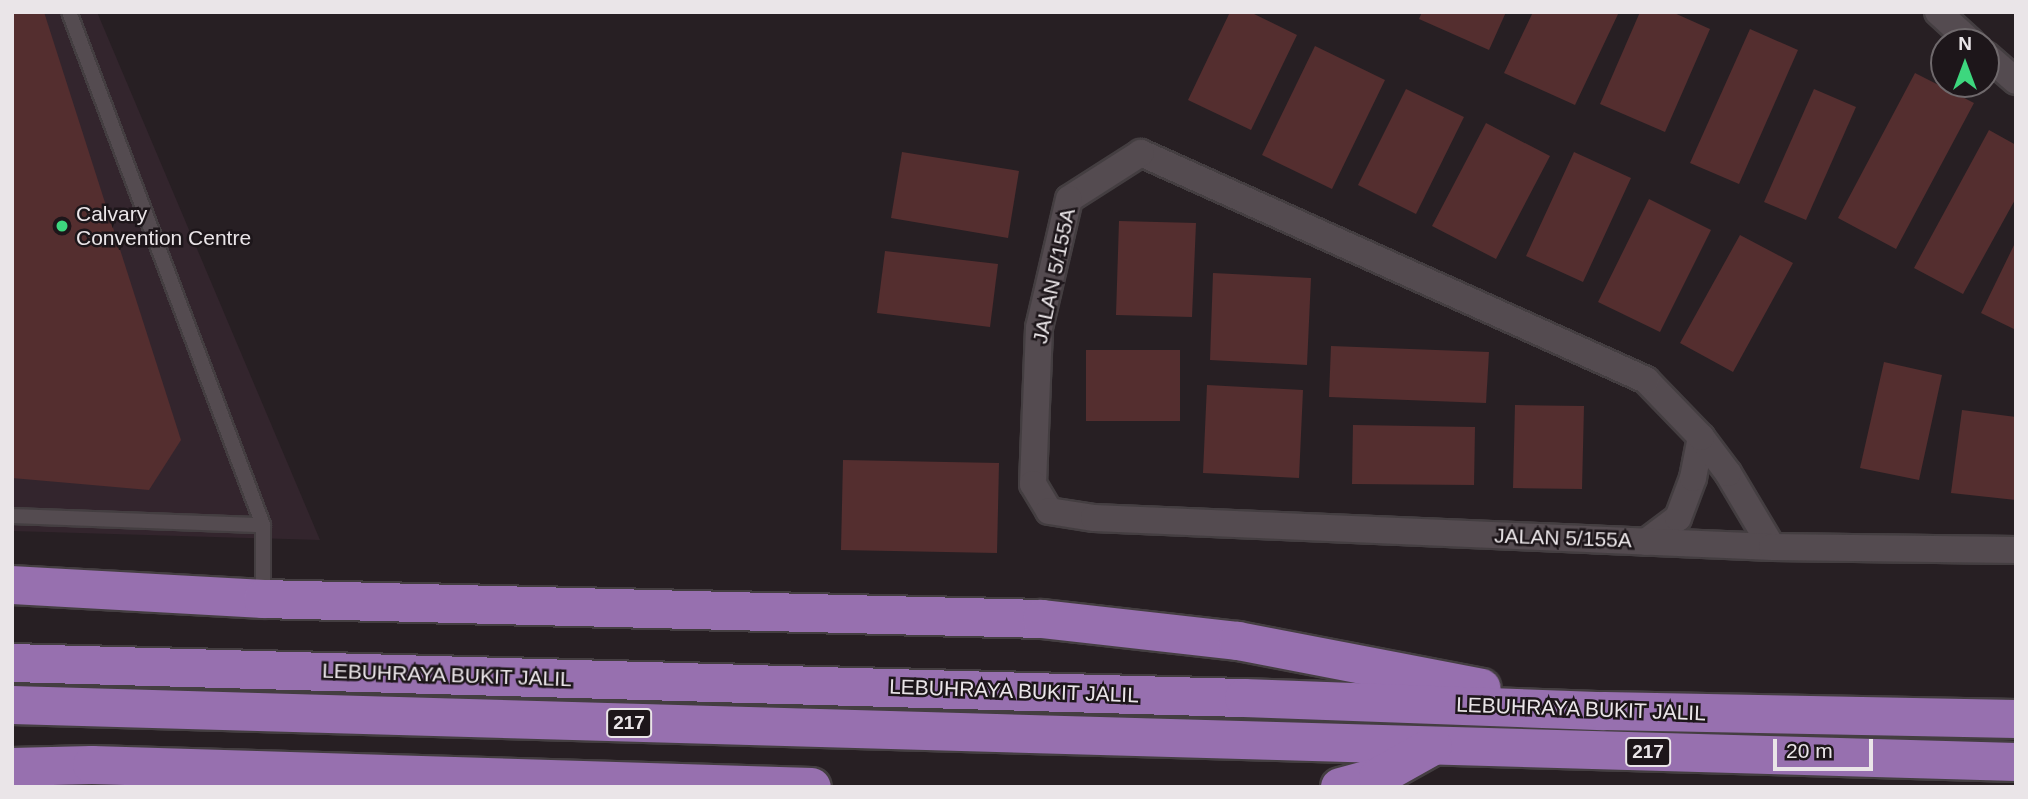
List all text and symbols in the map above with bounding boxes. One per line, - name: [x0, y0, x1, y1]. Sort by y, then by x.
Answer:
- north arrow: [1930, 28, 2000, 98]
- text: N: [1958, 33, 1972, 54]
- place label: Calvary Convention Centre: [76, 201, 251, 251]
- street label: JALAN 5/155A: [1027, 206, 1081, 346]
- marker: Calvary Convention Centre: [54, 218, 70, 234]
- street label: JALAN 5/155A: [1494, 523, 1632, 553]
- street label: LEBUHRAYA BUKIT JALIL: [321, 658, 573, 692]
- street label: LEBUHRAYA BUKIT JALIL: [888, 674, 1140, 708]
- street label: LEBUHRAYA BUKIT JALIL: [1455, 692, 1707, 726]
- road number: 217: [604, 708, 654, 738]
- scale bar: [1776, 726, 1876, 770]
- road number: 217: [1624, 736, 1672, 768]
- text: 20 m: [1786, 739, 1833, 762]

